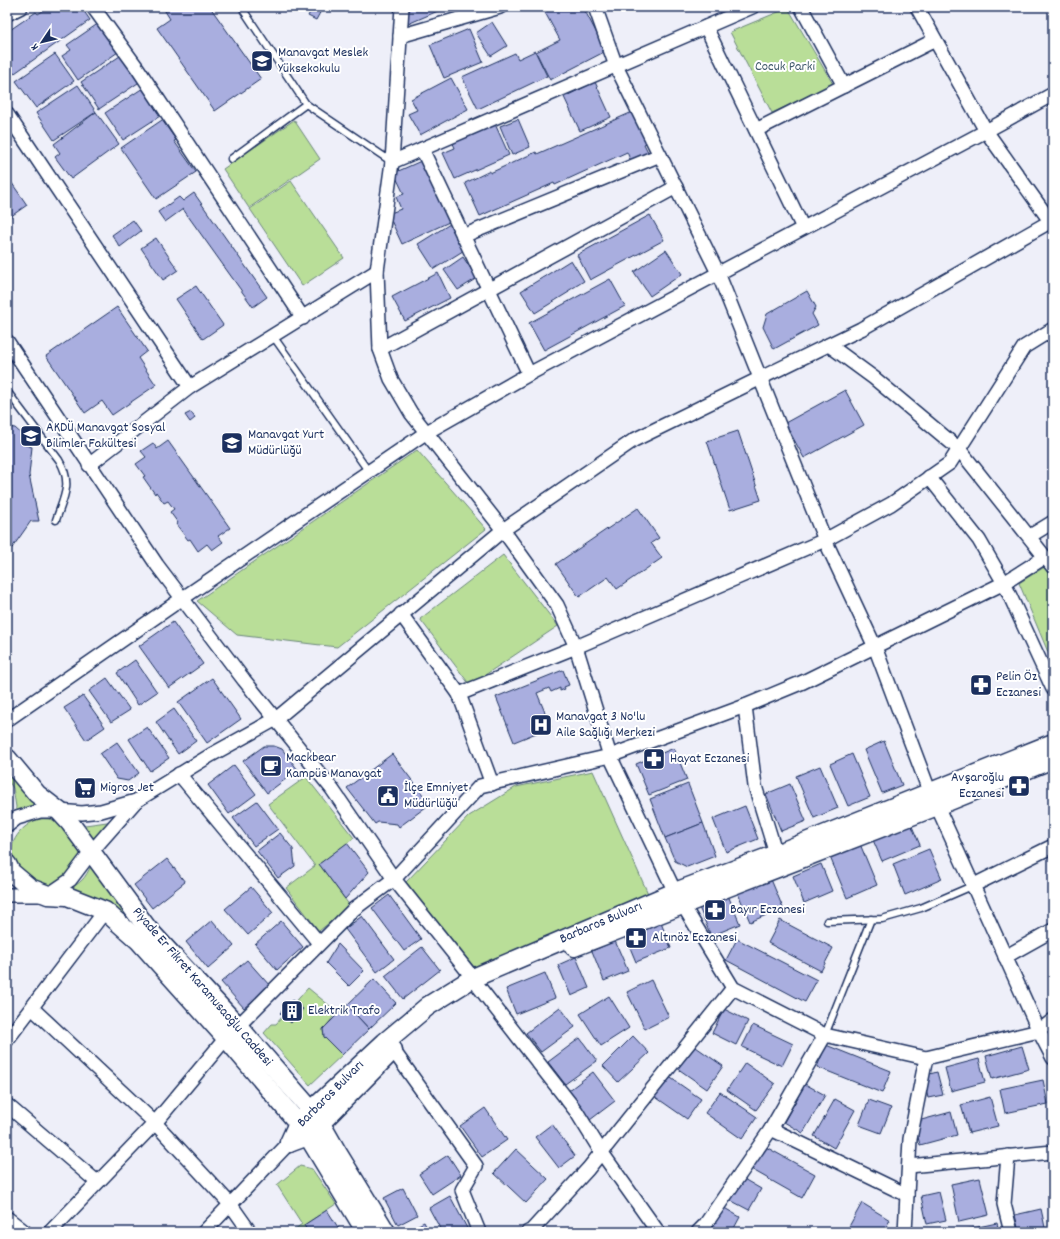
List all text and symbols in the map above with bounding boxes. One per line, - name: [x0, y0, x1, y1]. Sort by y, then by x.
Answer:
- north arrow: [22, 22, 62, 62]
- text: K: [27, 40, 43, 53]
- place label: Manavgat Meslek Yüksekokulu: [278, 43, 368, 79]
- school or university icon: Manavgat Meslek Yüksekokulu: [249, 48, 275, 74]
- park label: Cocuk Parki: [755, 57, 816, 77]
- place label: AKDÜ Manavgat Sosyal Bilimler Fakültesi: [46, 418, 166, 454]
- school or university icon: AKDÜ Manavgat Sosyal Bilimler Fakültesi: [18, 423, 44, 449]
- place label: Manavgat Yurt Müdürlüğü: [248, 425, 324, 461]
- school or university icon: Manavgat Yurt Müdürlüğü: [219, 430, 245, 456]
- place label: Pelin Öz Eczanesi: [996, 667, 1041, 703]
- pharmacy icon: Pelin Öz Eczanesi: [968, 672, 994, 698]
- place label: Manavgat 3 No'lu Aile Sağlığı Merkezi: [556, 707, 655, 743]
- hospital icon: Manavgat 3 No'lu Aile Sağlığı Merkezi: [528, 712, 554, 738]
- pharmacy icon: Hayat Eczanesi: [641, 746, 667, 772]
- place label: Mackbear Kampüs Manavgat: [286, 748, 382, 784]
- place label: Hayat Eczanesi: [670, 749, 750, 769]
- cafe icon: Mackbear Kampüs Manavgat: [258, 753, 284, 779]
- place label: Avşaroğlu Eczanesi: [951, 768, 1004, 804]
- pharmacy icon: Avşaroğlu Eczanesi: [1006, 773, 1032, 799]
- supermarket icon: Migros Jet: [72, 775, 98, 801]
- place label: Migros Jet: [100, 778, 154, 798]
- place label: İlçe Emniyet Müdürlüğü: [404, 778, 468, 814]
- public building icon: İlçe Emniyet Müdürlüğü: [375, 783, 401, 809]
- street label: Barbaros Bulvarı: [557, 897, 645, 949]
- pharmacy icon: Bayır Eczanesi: [702, 897, 728, 923]
- place label: Bayır Eczanesi: [730, 900, 805, 920]
- street label: Piyade Er Fikret Karamusaoğlu Caddesi: [127, 903, 277, 1071]
- pharmacy icon: Altınöz Eczanesi: [623, 925, 649, 951]
- place label: Altınöz Eczanesi: [652, 928, 737, 948]
- building icon: Elektrik Trafo: [279, 998, 305, 1024]
- place label: Elektrik Trafo: [308, 1001, 380, 1021]
- street label: Barbaros Bulvarı: [293, 1056, 369, 1132]

